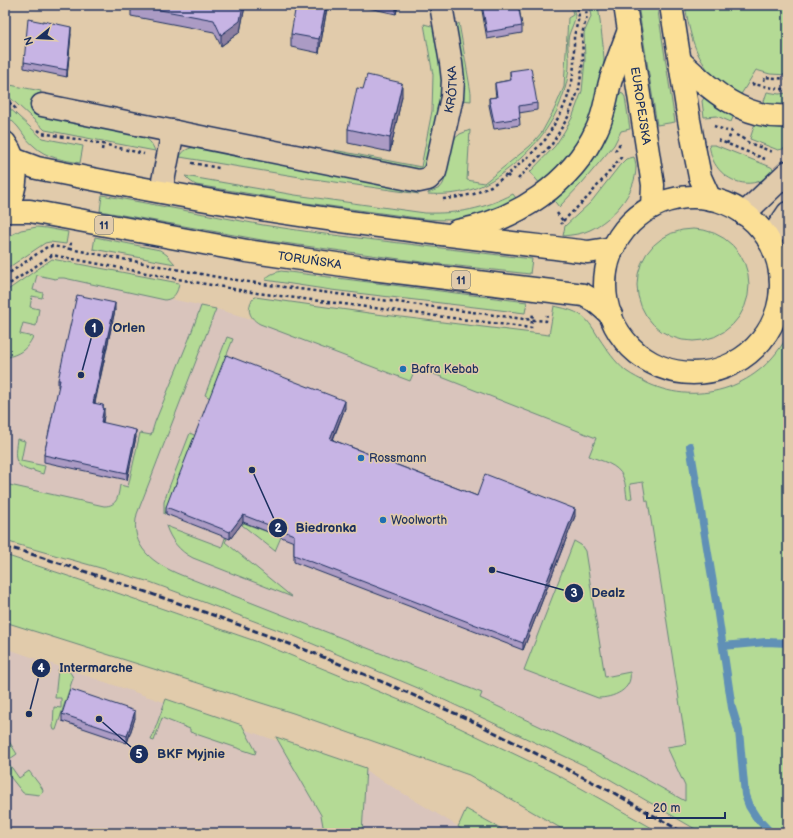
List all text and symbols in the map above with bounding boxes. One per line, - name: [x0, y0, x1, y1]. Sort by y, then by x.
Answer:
- north arrow: [18, 18, 58, 58]
- text: N: [22, 35, 36, 47]
- street label: KRÓTKA: [442, 64, 461, 115]
- street label: EUROPEJSKA: [627, 66, 654, 147]
- road number: 11: [95, 216, 113, 234]
- street label: TORUŃSKA: [277, 249, 343, 273]
- road number: 11: [452, 271, 470, 289]
- callout: Orlen: [84, 315, 153, 340]
- text: Orlen: [113, 320, 145, 336]
- text: 1: [91, 321, 97, 336]
- place label: Bafra Kebab: [411, 362, 479, 377]
- marker: Bafra Kebab: [398, 364, 408, 374]
- place label: Rossmann: [369, 451, 427, 466]
- marker: Rossmann: [356, 453, 366, 463]
- place label: Woolworth: [391, 513, 448, 528]
- callout: Biedronka: [268, 515, 365, 540]
- marker: Woolworth: [378, 515, 388, 525]
- text: Biedronka: [296, 520, 356, 536]
- text: 2: [274, 521, 282, 536]
- callout: Dealz: [564, 580, 633, 605]
- text: Dealz: [591, 585, 625, 601]
- text: 3: [570, 586, 578, 601]
- callout: Intermarche: [31, 655, 141, 680]
- text: Intermarche: [59, 660, 133, 676]
- text: 4: [37, 661, 45, 676]
- callout: BKF Myjnie: [129, 741, 233, 766]
- text: BKF Myjnie: [157, 746, 225, 762]
- text: 5: [136, 747, 143, 762]
- scale bar: [647, 794, 725, 820]
- text: 20 m: [653, 801, 680, 816]

